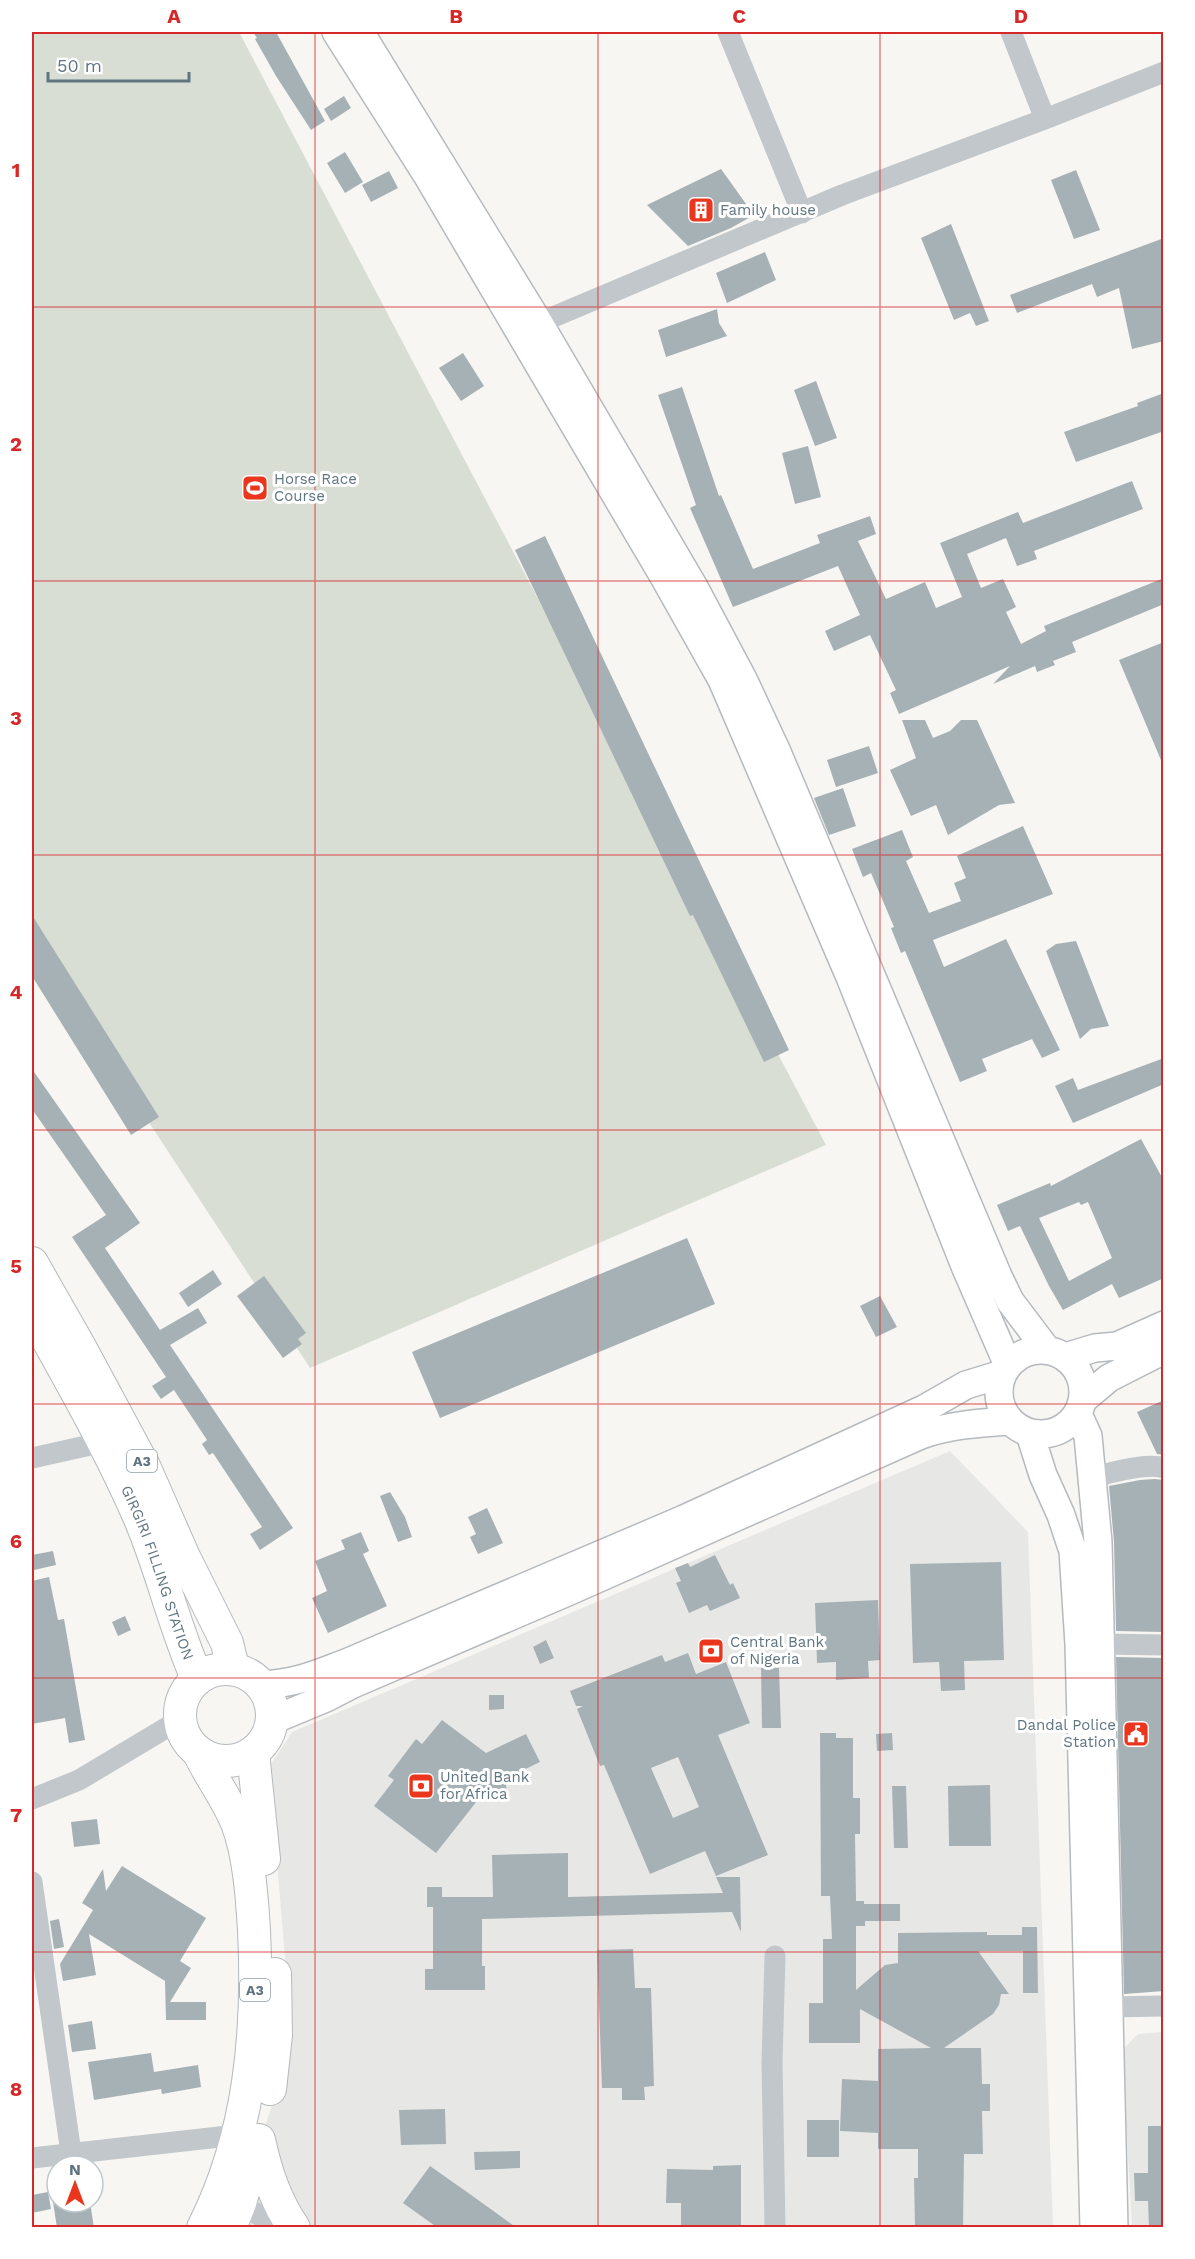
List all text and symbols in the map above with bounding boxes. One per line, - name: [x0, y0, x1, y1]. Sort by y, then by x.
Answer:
- text: A: [167, 4, 181, 28]
- text: B: [449, 4, 463, 28]
- text: C: [732, 4, 746, 28]
- text: D: [1014, 4, 1028, 28]
- scale bar: [48, 45, 189, 83]
- text: 50 m: [57, 55, 102, 76]
- text: 1: [12, 158, 20, 182]
- building icon: Family house: [686, 195, 716, 225]
- place label: Family house: [720, 201, 816, 219]
- text: 2: [10, 432, 22, 456]
- place label: Horse Race Course: [274, 470, 357, 505]
- sports icon: Horse Race Course: [240, 473, 270, 503]
- text: 3: [10, 706, 22, 730]
- text: 4: [10, 980, 23, 1004]
- text: 5: [10, 1254, 22, 1278]
- road number: A3: [127, 1450, 157, 1472]
- street label: GIRGIRI FILLING STATION: [117, 1483, 198, 1663]
- text: 6: [10, 1529, 22, 1553]
- place label: Central Bank of Nigeria: [730, 1633, 825, 1668]
- bank icon: Central Bank of Nigeria: [696, 1636, 726, 1666]
- place label: Dandal Police Station: [1017, 1716, 1116, 1751]
- public building icon: Dandal Police Station: [1121, 1719, 1151, 1749]
- place label: United Bank for Africa: [440, 1768, 530, 1803]
- bank icon: United Bank for Africa: [406, 1771, 436, 1801]
- text: 7: [10, 1803, 22, 1827]
- road number: A3: [240, 1979, 270, 2001]
- text: 8: [10, 2077, 22, 2101]
- north arrow: [45, 2154, 105, 2214]
- text: N: [69, 2160, 81, 2179]

